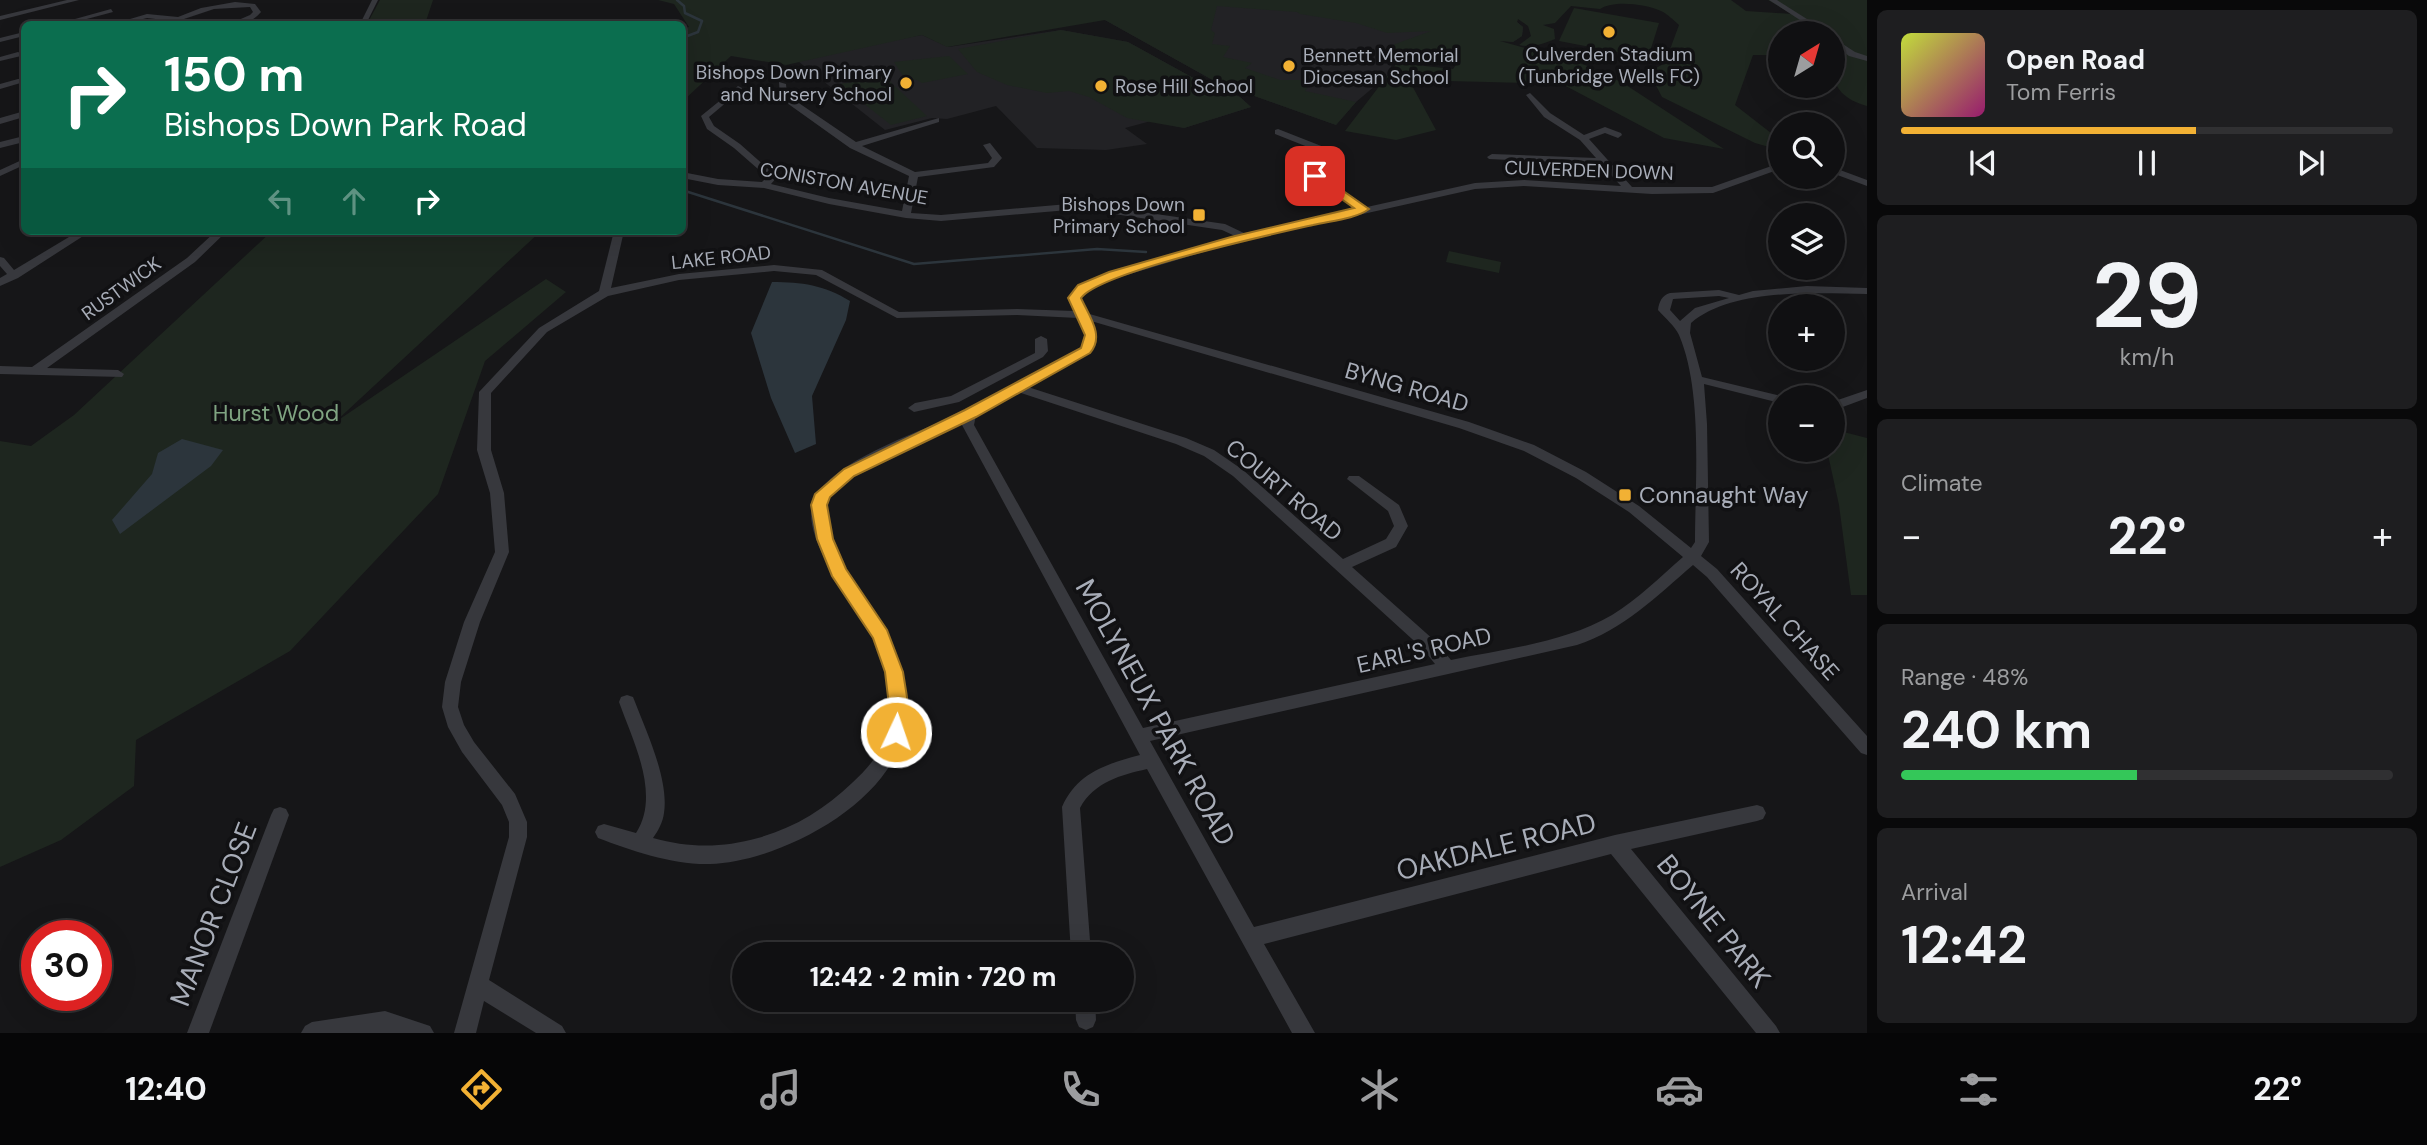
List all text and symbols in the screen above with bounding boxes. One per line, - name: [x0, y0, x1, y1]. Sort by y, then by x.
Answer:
- north arrow: [1768, 21, 1844, 98]
- map controls: [1768, 21, 1845, 462]
- marker: Culverden Stadium (Tunbridge Wells FC): [1601, 24, 1617, 40]
- text: 150 m: [164, 42, 304, 106]
- place label: Culverden Stadium (Tunbridge Wells FC): [1518, 42, 1700, 89]
- place label: Bennett Memorial Diocesan School: [1303, 43, 1459, 90]
- text: Open Road: [2006, 43, 2145, 77]
- icon: right: [49, 49, 140, 140]
- marker: Bennett Memorial Diocesan School: [1281, 58, 1297, 74]
- place label: Bishops Down Primary and Nursery School: [696, 60, 892, 107]
- place label: Rose Hill School: [1115, 74, 1253, 99]
- marker: Bishops Down Primary and Nursery School: [898, 75, 914, 91]
- text: Tom Ferris: [2006, 77, 2116, 107]
- marker: Rose Hill School: [1093, 78, 1109, 94]
- text: Bishops Down Park Road: [164, 104, 527, 146]
- button: search: [1768, 112, 1845, 189]
- icon: previous: [1964, 144, 2002, 182]
- icon: pause: [2128, 144, 2166, 182]
- icon: next: [2292, 144, 2330, 182]
- pin: [1285, 146, 1345, 206]
- street label: CULVERDEN DOWN: [1504, 155, 1674, 186]
- street label: CONISTON AVENUE: [758, 156, 930, 211]
- icon: arrive: [1296, 157, 1334, 195]
- icon: left: [262, 182, 300, 220]
- icon: ahead: [335, 182, 373, 220]
- icon: right: [408, 182, 446, 220]
- place label: Bishops Down Primary School: [1053, 192, 1185, 239]
- button: layers: [1768, 203, 1845, 280]
- marker: Bishops Down Primary School: [1191, 207, 1207, 223]
- text: 29: [2092, 237, 2202, 355]
- street label: LAKE ROAD: [670, 240, 772, 275]
- street label: RUSTWICK: [76, 251, 166, 326]
- button: +: [1768, 294, 1845, 371]
- text: km/h: [2120, 342, 2174, 372]
- street label: BYNG ROAD: [1342, 355, 1472, 419]
- button: −: [1768, 385, 1845, 462]
- park label: Hurst Wood: [213, 398, 339, 428]
- street label: COURT ROAD: [1219, 432, 1349, 548]
- text: Climate: [1901, 468, 1983, 498]
- place label: Connaught Way: [1639, 480, 1809, 510]
- marker: Connaught Way: [1617, 487, 1633, 503]
- text: 22°: [2108, 502, 2186, 570]
- text: −: [1901, 511, 1922, 561]
- text: +: [2372, 511, 2393, 561]
- street label: ROYAL CHASE: [1724, 555, 1846, 687]
- street label: MOLYNEUX PARK ROAD: [1067, 573, 1244, 852]
- street label: EARL'S ROAD: [1354, 620, 1494, 680]
- text: Range · 48%: [1901, 662, 2028, 692]
- position arrow: [859, 695, 933, 769]
- text: 240 km: [1901, 696, 2092, 764]
- street label: OAKDALE ROAD: [1392, 804, 1600, 889]
- street label: MANOR CLOSE: [161, 817, 265, 1011]
- street label: BOYNE PARK: [1648, 847, 1779, 996]
- text: Arrival: [1901, 877, 1968, 907]
- text: 12:42: [1901, 911, 2027, 979]
- speed limit sign: 30: [21, 920, 112, 1011]
- text: 12:42 · 2 min · 720 m: [810, 960, 1056, 994]
- icon: directions: [457, 1065, 506, 1114]
- icon: music: [756, 1065, 805, 1114]
- icon: phone: [1056, 1065, 1105, 1114]
- icon: climate: [1355, 1065, 1404, 1114]
- icon: car: [1655, 1065, 1704, 1114]
- icon: filters: [1954, 1065, 2003, 1114]
- text: 12:40: [125, 1068, 207, 1110]
- text: 22°: [2253, 1068, 2302, 1110]

